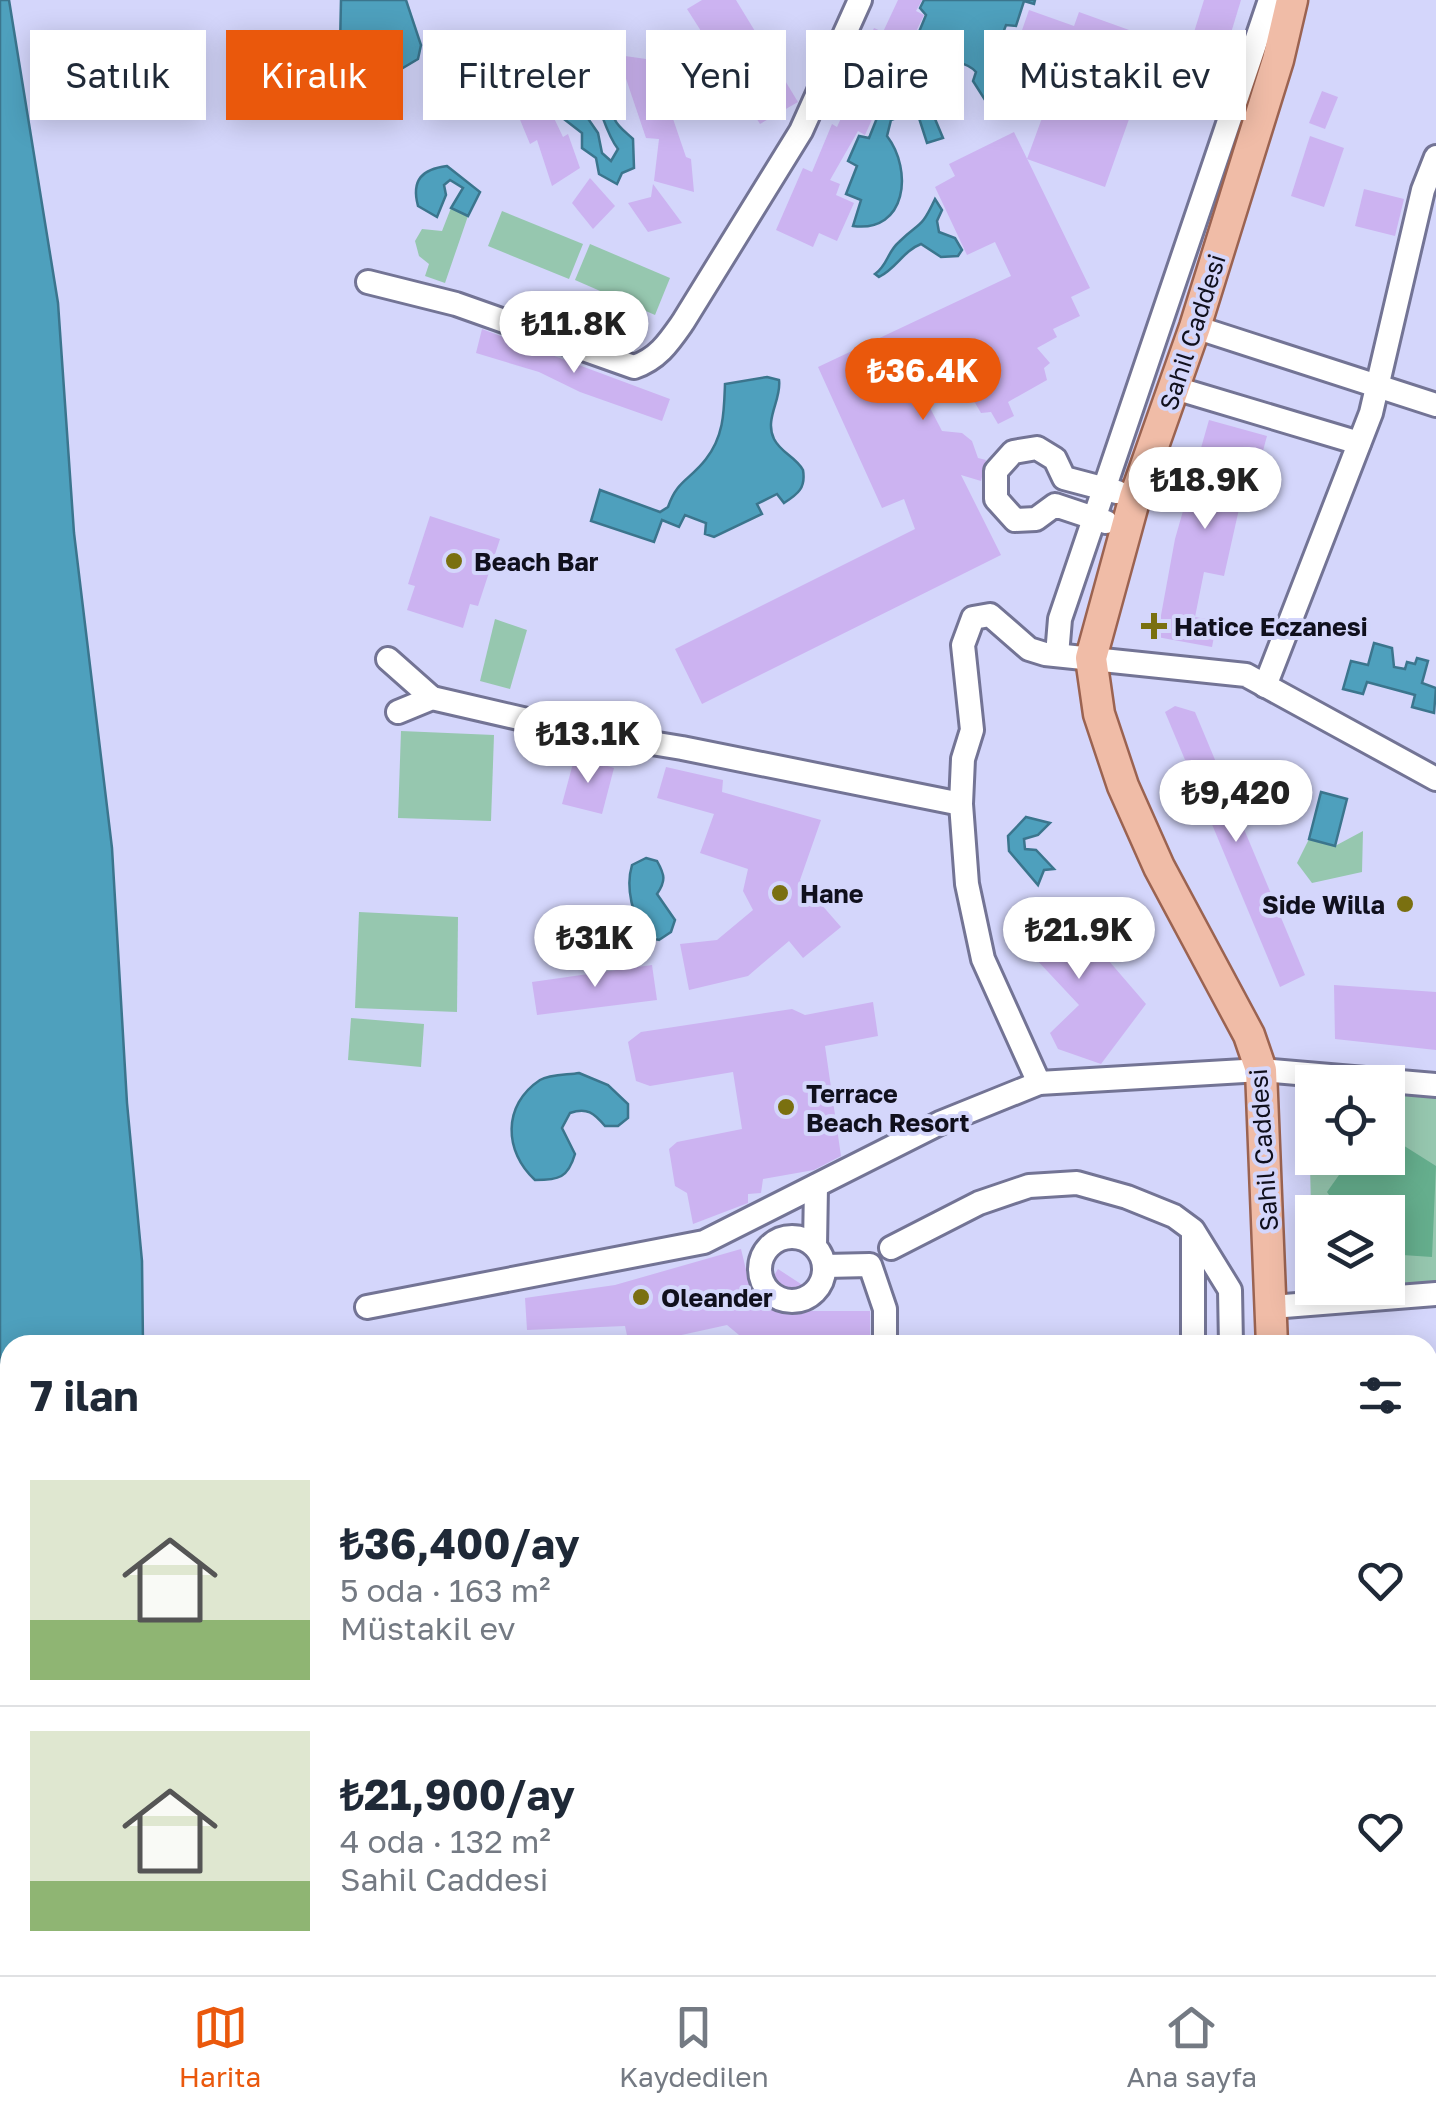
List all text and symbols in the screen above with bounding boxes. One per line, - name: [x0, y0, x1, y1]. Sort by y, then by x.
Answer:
- chip: Satılık: [30, 30, 206, 120]
- chip: Kiralık: [226, 30, 403, 120]
- chip: Filtreler: [423, 30, 626, 120]
- chip: Yeni: [646, 30, 786, 120]
- chip: Daire: [806, 30, 964, 120]
- chip: Müstakil ev: [984, 30, 1246, 120]
- street label: Sahil Caddesi: [1152, 250, 1232, 414]
- pin: ₺11.8K: [493, 291, 655, 376]
- text: ₺11.8K: [521, 304, 627, 342]
- pin: ₺36.4K: [842, 338, 1004, 423]
- text: ₺36.4K: [867, 351, 979, 389]
- pin: ₺18.9K: [1124, 447, 1286, 532]
- text: ₺18.9K: [1150, 460, 1260, 498]
- place label: Beach Bar: [474, 546, 599, 577]
- marker: Beach Bar: [443, 550, 465, 572]
- place label: Hatice Eczanesi: [1174, 611, 1368, 642]
- marker: Hatice Eczanesi: [1143, 615, 1165, 637]
- pin: ₺13.1K: [507, 701, 669, 786]
- text: ₺13.1K: [536, 714, 640, 752]
- pin: ₺9,420: [1155, 760, 1317, 845]
- text: ₺9,420: [1181, 773, 1291, 811]
- place label: Hane: [800, 878, 863, 909]
- marker: Hane: [769, 882, 791, 904]
- place label: Side Willa: [1262, 889, 1385, 920]
- marker: Side Willa: [1394, 893, 1416, 915]
- pin: ₺21.9K: [998, 897, 1160, 982]
- pin: ₺31K: [536, 905, 654, 990]
- text: ₺21.9K: [1025, 910, 1133, 948]
- text: ₺31K: [556, 918, 634, 956]
- map controls: [1295, 1065, 1405, 1305]
- button: locate: [1295, 1065, 1405, 1175]
- street label: Sahil Caddesi: [1242, 1068, 1284, 1232]
- place label: Terrace Beach Resort: [806, 1078, 970, 1138]
- marker: Terrace Beach Resort: [775, 1096, 797, 1118]
- button: layers: [1295, 1195, 1405, 1305]
- place label: Oleander: [661, 1282, 773, 1313]
- marker: Oleander: [630, 1286, 652, 1308]
- icon: filters: [1353, 1368, 1408, 1423]
- text: 7 ilan: [30, 1370, 139, 1420]
- text: ₺36,400/ay: [340, 1518, 580, 1568]
- icon: home: [110, 1520, 230, 1640]
- icon: heart: [1353, 1553, 1408, 1608]
- text: 5 oda · 163 m²: [340, 1571, 551, 1609]
- text: Müstakil ev: [340, 1609, 515, 1647]
- text: ₺21,900/ay: [340, 1769, 575, 1819]
- icon: home: [110, 1771, 230, 1891]
- icon: heart: [1353, 1804, 1408, 1859]
- text: 4 oda · 132 m²: [340, 1822, 551, 1860]
- text: Sahil Caddesi: [340, 1860, 548, 1898]
- tab: Harita: [179, 2000, 261, 2093]
- tab: Kaydedilen: [619, 2000, 769, 2093]
- tab: Ana sayfa: [1127, 2000, 1257, 2093]

